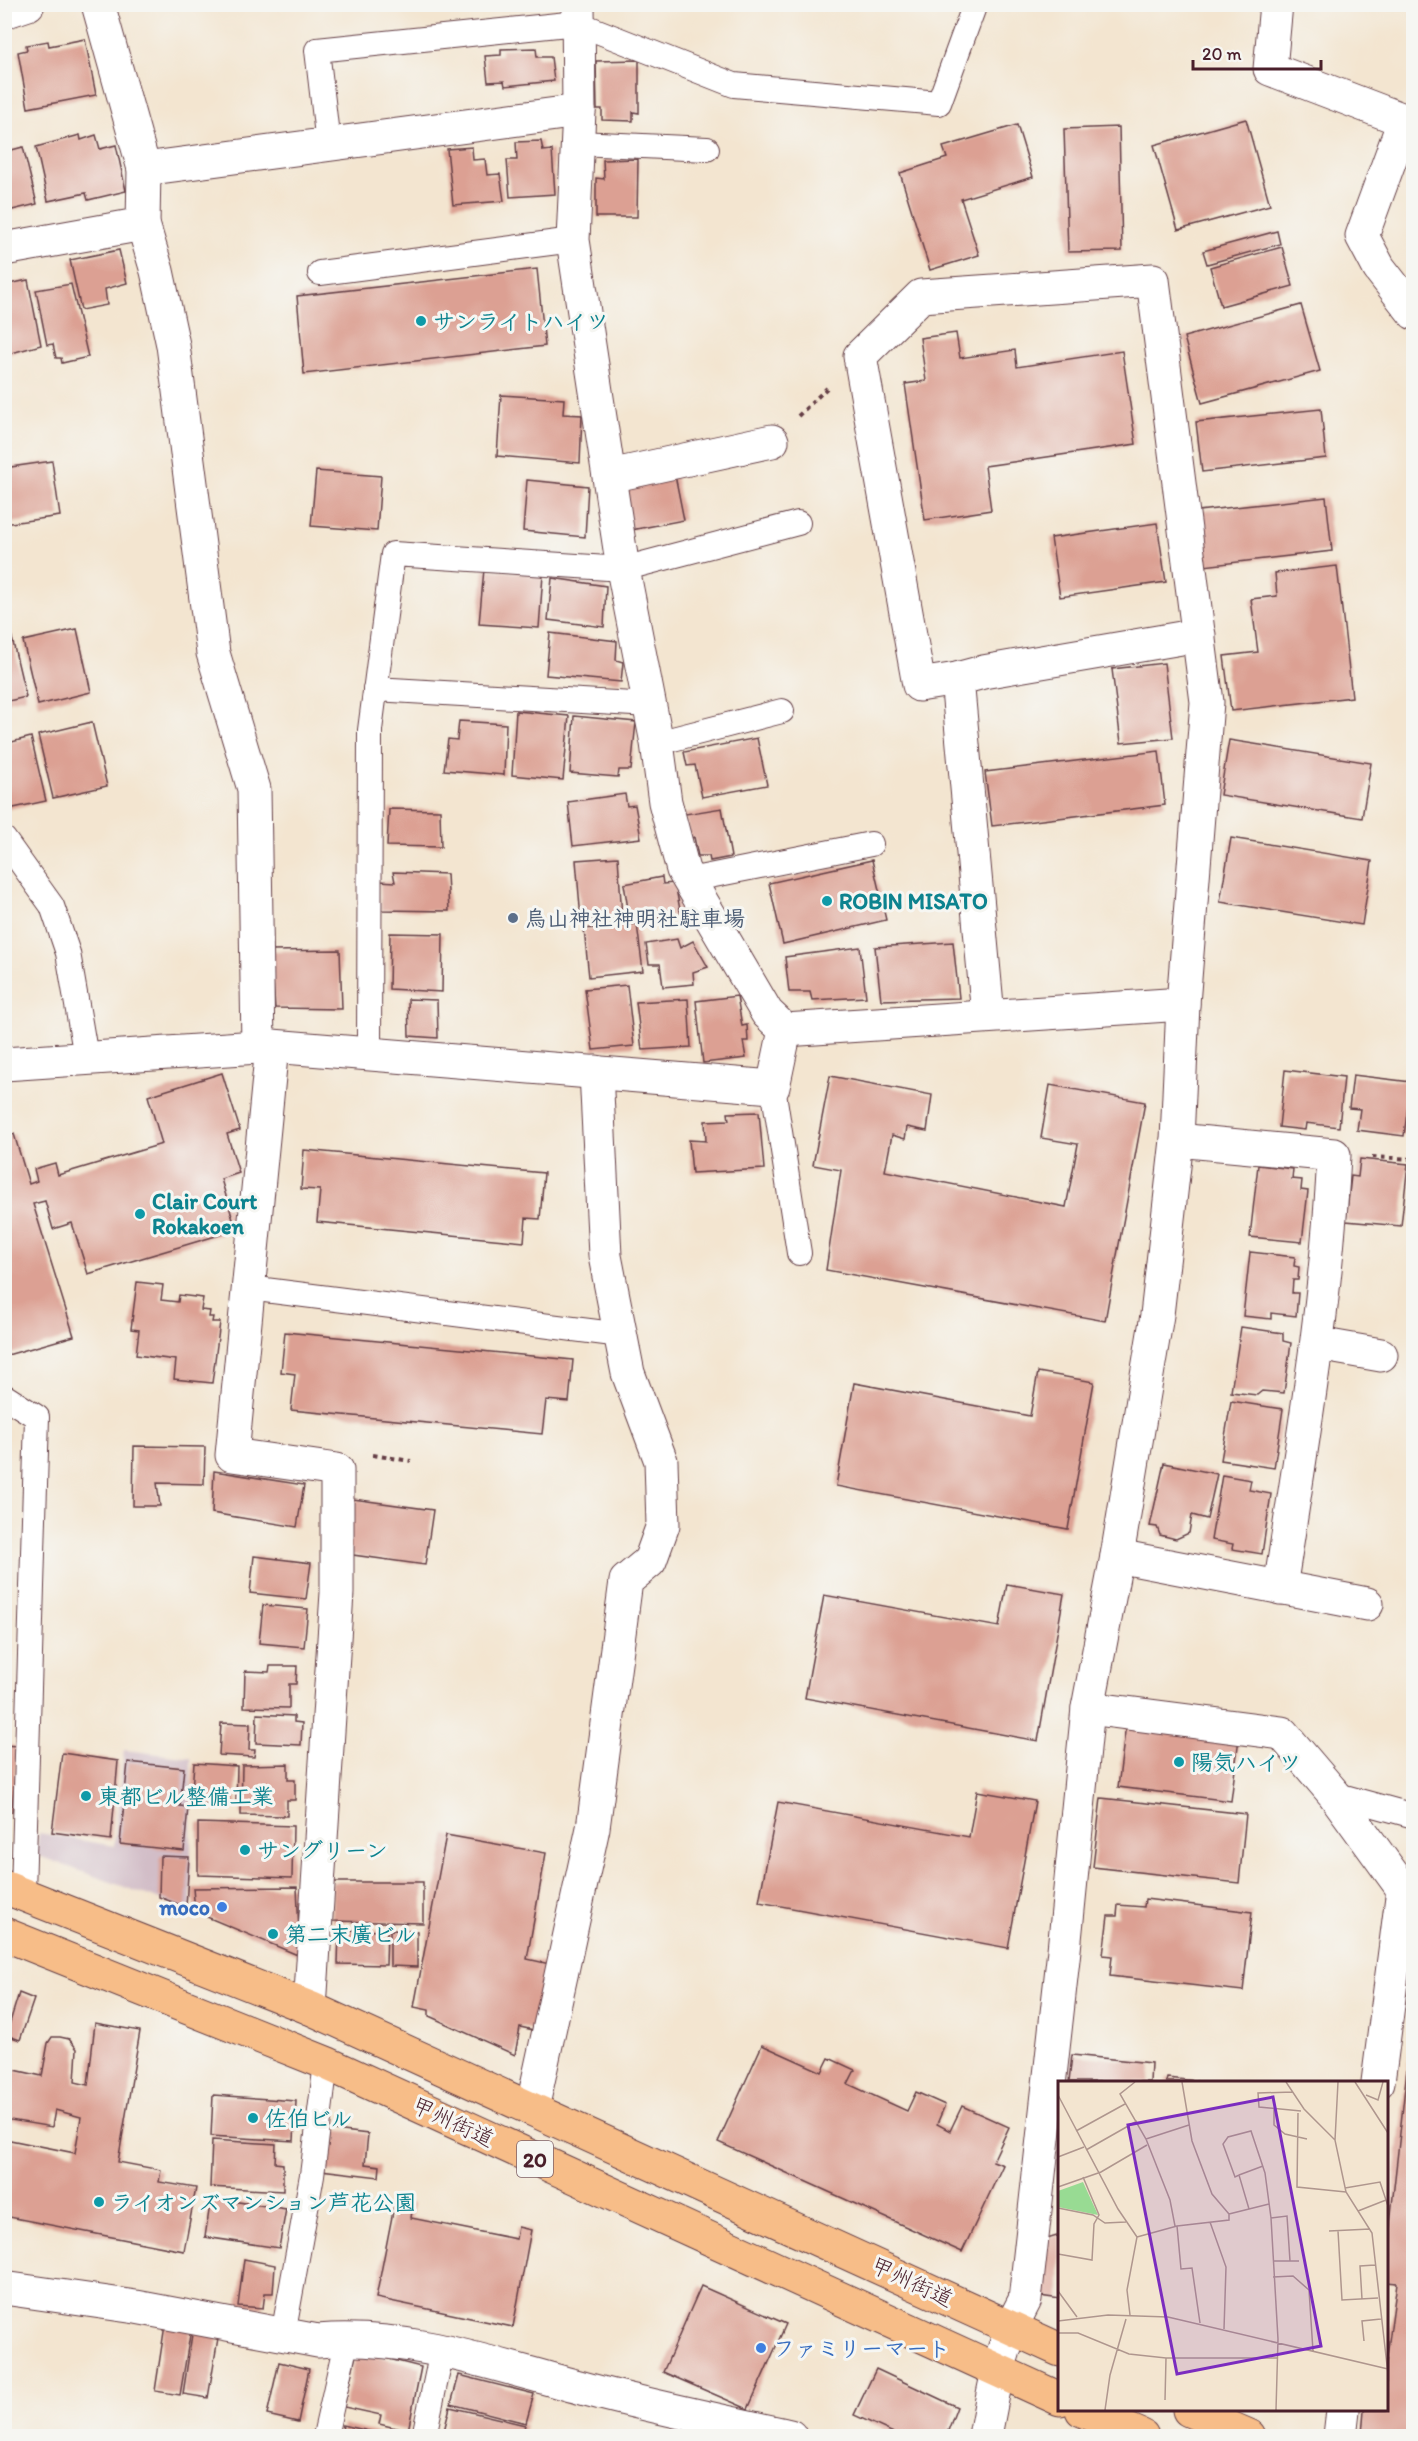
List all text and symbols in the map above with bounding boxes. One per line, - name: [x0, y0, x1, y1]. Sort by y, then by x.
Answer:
- scale bar: [1193, 33, 1320, 71]
- text: 20 m: [1202, 43, 1242, 65]
- place label: サンライトハイツ: [433, 308, 609, 335]
- marker: サンライトハイツ: [414, 314, 428, 328]
- place label: ROBIN MISATO: [839, 888, 988, 915]
- marker: ROBIN MISATO: [820, 894, 834, 908]
- place label: 烏山神社神明社駐車場: [525, 905, 745, 932]
- marker: 烏山神社神明社駐車場: [506, 911, 520, 925]
- place label: Clair Court Rokakoen: [152, 1188, 258, 1240]
- marker: Clair Court Rokakoen: [133, 1207, 147, 1221]
- place label: 陽気ハイツ: [1191, 1749, 1301, 1776]
- marker: 陽気ハイツ: [1172, 1755, 1186, 1769]
- place label: 東都ビル整備工業: [98, 1783, 274, 1810]
- marker: 東都ビル整備工業: [79, 1789, 93, 1803]
- place label: サングリーン: [257, 1837, 388, 1864]
- marker: サングリーン: [238, 1843, 252, 1857]
- place label: moco: [158, 1894, 210, 1921]
- marker: moco: [215, 1900, 229, 1914]
- place label: 第二末廣ビル: [285, 1921, 417, 1948]
- marker: 第二末廣ビル: [266, 1927, 280, 1941]
- inset map: [1058, 2081, 1388, 2411]
- street label: 甲州街道: [407, 2091, 499, 2153]
- place label: 佐伯ビル: [265, 2105, 353, 2132]
- marker: 佐伯ビル: [246, 2111, 260, 2125]
- road number: 20: [517, 2141, 553, 2177]
- place label: ライオンズマンション芦花公園: [111, 2189, 416, 2216]
- marker: ライオンズマンション芦花公園: [92, 2195, 106, 2209]
- street label: 甲州街道: [866, 2251, 958, 2313]
- place label: ファミリーマート: [773, 2335, 950, 2362]
- marker: ファミリーマート: [754, 2341, 768, 2355]

